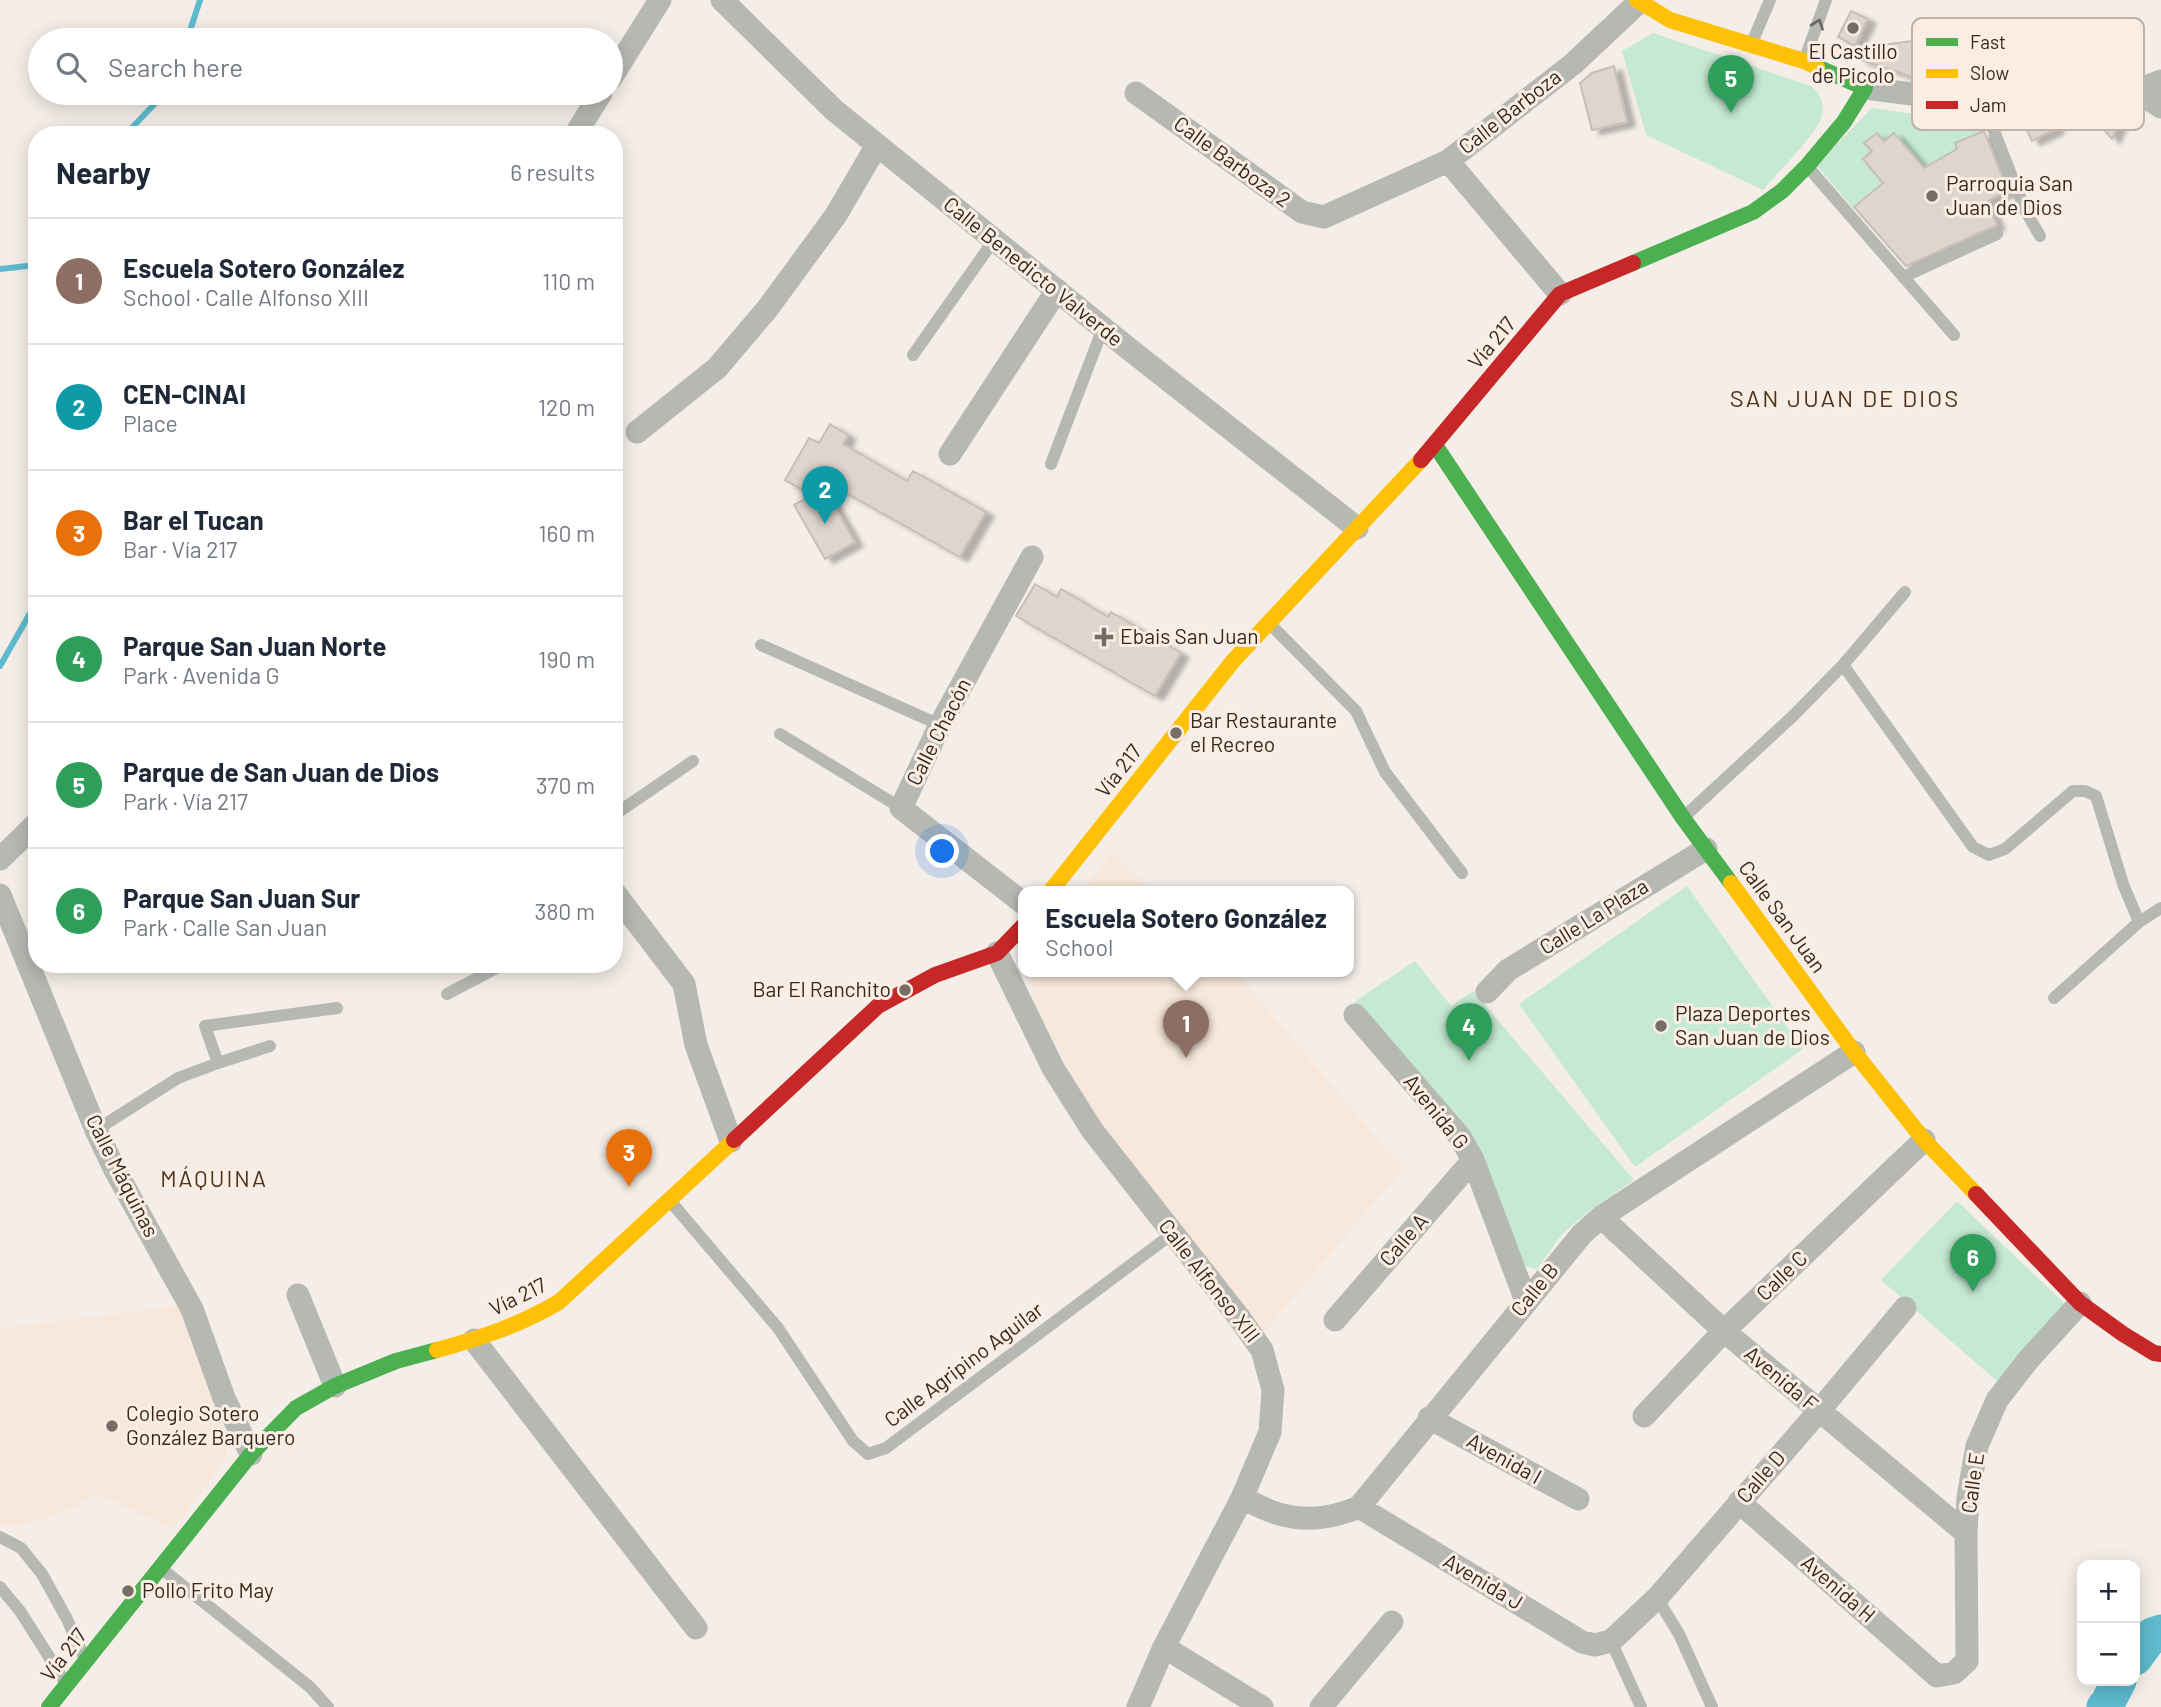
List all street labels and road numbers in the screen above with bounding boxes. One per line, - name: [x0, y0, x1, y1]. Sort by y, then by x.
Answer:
- street label: Calle Barboza: [1453, 63, 1565, 158]
- street label: Calle Barboza 2: [1170, 110, 1296, 211]
- street label: Calle Benedicto Valverde: [939, 191, 1129, 351]
- street label: Vía 217: [1462, 311, 1520, 373]
- street label: Calle Chacón: [900, 674, 975, 789]
- street label: Vía 217: [1089, 739, 1146, 801]
- street label: Calle San Juan: [1734, 855, 1832, 977]
- street label: Calle La Plaza: [1534, 872, 1652, 959]
- street label: Avenida G: [1399, 1069, 1475, 1153]
- street label: Calle Máquinas: [82, 1110, 165, 1241]
- street label: Calle A: [1373, 1208, 1433, 1270]
- street label: Calle Alfonso XIII: [1154, 1213, 1266, 1347]
- street label: Calle C: [1750, 1245, 1812, 1305]
- street label: Calle B: [1505, 1257, 1563, 1321]
- street label: Vía 217: [485, 1271, 550, 1320]
- street label: Calle Agripino Aguilar: [879, 1296, 1048, 1432]
- street label: Avenida F: [1740, 1340, 1824, 1416]
- street label: Avenida I: [1463, 1427, 1546, 1488]
- street label: Calle D: [1730, 1445, 1789, 1507]
- street label: Calle E: [1955, 1451, 1988, 1515]
- street label: Avenida J: [1440, 1547, 1528, 1614]
- street label: Avenida H: [1797, 1549, 1881, 1627]
- street label: Vía 217: [34, 1623, 91, 1685]

